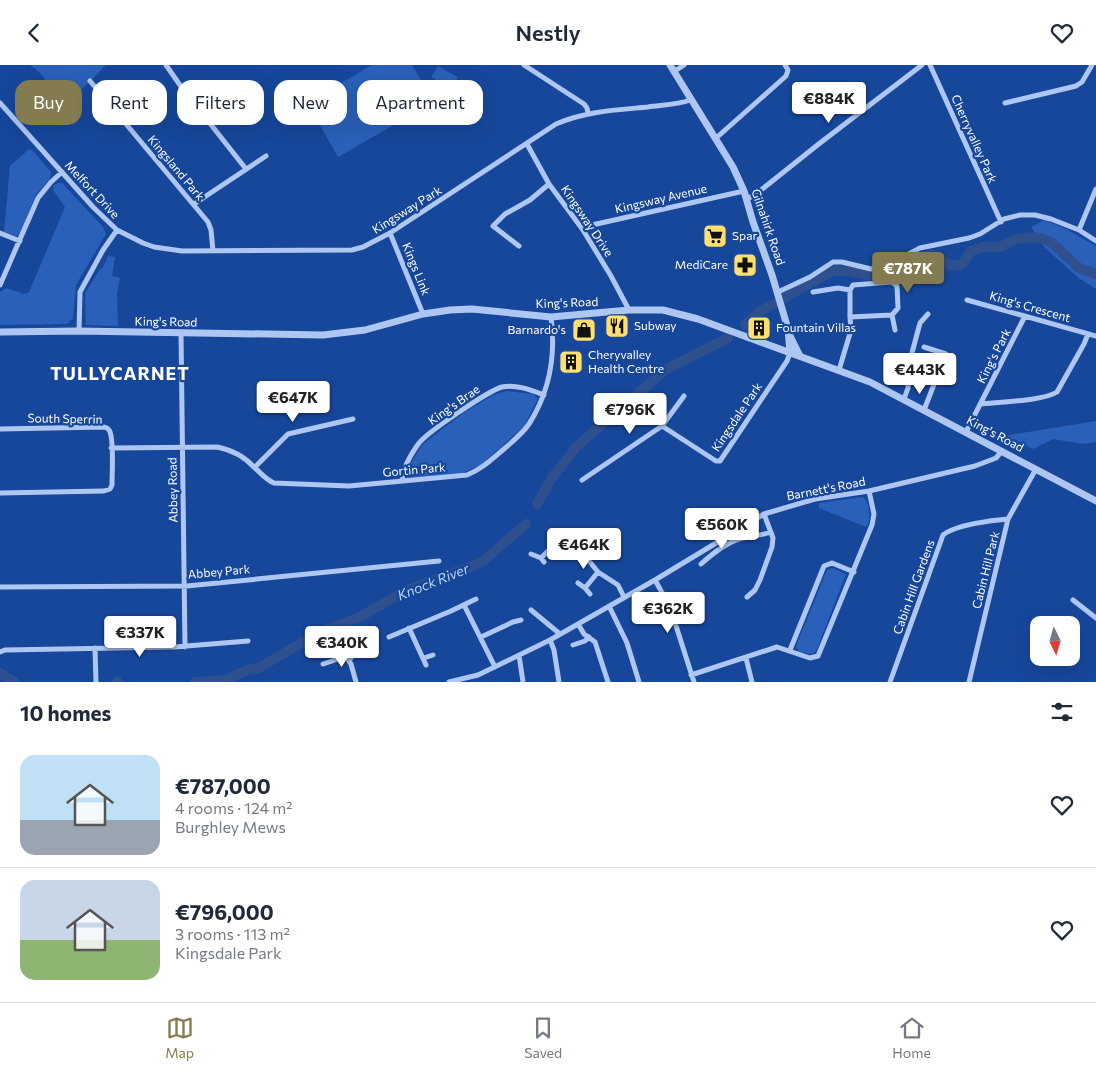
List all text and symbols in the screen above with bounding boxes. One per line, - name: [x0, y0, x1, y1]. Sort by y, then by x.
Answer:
- icon: back: [20, 19, 48, 47]
- text: Nestly: [515, 19, 581, 46]
- icon: heart: [1048, 19, 1076, 47]
- chip: Buy: [15, 80, 82, 125]
- chip: Rent: [92, 80, 167, 125]
- chip: Filters: [177, 80, 264, 125]
- chip: New: [274, 80, 347, 125]
- chip: Apartment: [357, 80, 483, 125]
- pin: €884K: [794, 82, 864, 124]
- text: €884K: [803, 88, 855, 107]
- street label: Cherryvalley Park: [949, 92, 1001, 185]
- street label: Kingsland Park: [146, 132, 208, 203]
- street label: Melfort Drive: [63, 158, 123, 221]
- street label: Kingsway Avenue: [613, 181, 708, 215]
- street label: Kingsway Park: [369, 182, 444, 236]
- street label: Kingsway Drive: [559, 182, 617, 259]
- street label: Gilnahirk Road: [749, 187, 789, 267]
- supermarket icon: Spar: [702, 223, 728, 249]
- place label: Spar: [732, 228, 757, 242]
- street label: Kings Link: [400, 240, 434, 297]
- pin: €787K: [873, 251, 943, 294]
- pharmacy icon: MediCare: [732, 252, 758, 278]
- place label: MediCare: [675, 257, 728, 271]
- text: €787K: [883, 258, 933, 277]
- street label: King's Crescent: [988, 288, 1072, 324]
- street label: King's Road: [535, 294, 599, 310]
- street label: King's Road: [135, 313, 198, 329]
- restaurant icon: Subway: [604, 313, 630, 339]
- building icon: Fountain Villas: [746, 315, 772, 341]
- shop icon: Barnardo's: [571, 317, 597, 343]
- place label: Subway: [634, 318, 677, 332]
- place label: Fountain Villas: [776, 320, 856, 334]
- place label: Barnardo's: [507, 322, 566, 336]
- street label: King's Park: [973, 325, 1013, 385]
- place label: Cheryvalley Health Centre: [588, 347, 664, 375]
- building icon: Cheryvalley Health Centre: [558, 349, 584, 375]
- pin: €443K: [885, 353, 955, 395]
- text: €443K: [894, 359, 946, 378]
- district label: TULLYCARNET: [50, 362, 190, 384]
- street label: Kingsdale Park: [708, 379, 765, 454]
- pin: €647K: [258, 381, 328, 423]
- street label: King's Brae: [425, 381, 482, 427]
- text: €647K: [268, 387, 318, 406]
- pin: €796K: [595, 393, 665, 435]
- text: €796K: [605, 399, 655, 418]
- street label: South Sperrin: [27, 410, 103, 426]
- street label: King's Road: [964, 412, 1027, 454]
- street label: Abbey Road: [164, 457, 180, 523]
- street label: Gortin Park: [382, 459, 446, 479]
- street label: Barnett's Road: [785, 474, 866, 503]
- pin: €560K: [687, 507, 757, 550]
- text: €560K: [696, 514, 748, 533]
- pin: €464K: [549, 527, 619, 570]
- street label: Cabin Hill Park: [969, 529, 1002, 610]
- text: €464K: [558, 534, 610, 553]
- street label: Cabin Hill Gardens: [889, 537, 937, 636]
- water label: Knock River: [394, 559, 472, 604]
- street label: Abbey Park: [187, 561, 251, 581]
- pin: €362K: [633, 591, 703, 634]
- text: €362K: [643, 598, 693, 617]
- pin: €337K: [105, 615, 175, 658]
- north arrow: [1030, 616, 1080, 666]
- map controls: [1030, 616, 1080, 666]
- text: €337K: [115, 622, 165, 641]
- pin: €340K: [307, 625, 377, 668]
- text: €340K: [316, 632, 368, 651]
- icon: filters: [1048, 698, 1076, 726]
- text: 10 homes: [20, 700, 111, 725]
- text: €787,000: [175, 773, 271, 798]
- icon: home: [60, 775, 120, 835]
- icon: heart: [1048, 791, 1076, 819]
- text: 4 rooms · 124 m²: [175, 798, 293, 817]
- text: Burghley Mews: [175, 817, 286, 836]
- text: €796,000: [175, 899, 274, 924]
- icon: home: [60, 900, 120, 960]
- icon: heart: [1048, 916, 1076, 944]
- text: 3 rooms · 113 m²: [175, 924, 290, 943]
- text: Kingsdale Park: [175, 943, 282, 962]
- tab: Map: [165, 1014, 194, 1061]
- tab: Saved: [524, 1014, 562, 1061]
- tab: Home: [892, 1014, 931, 1061]

